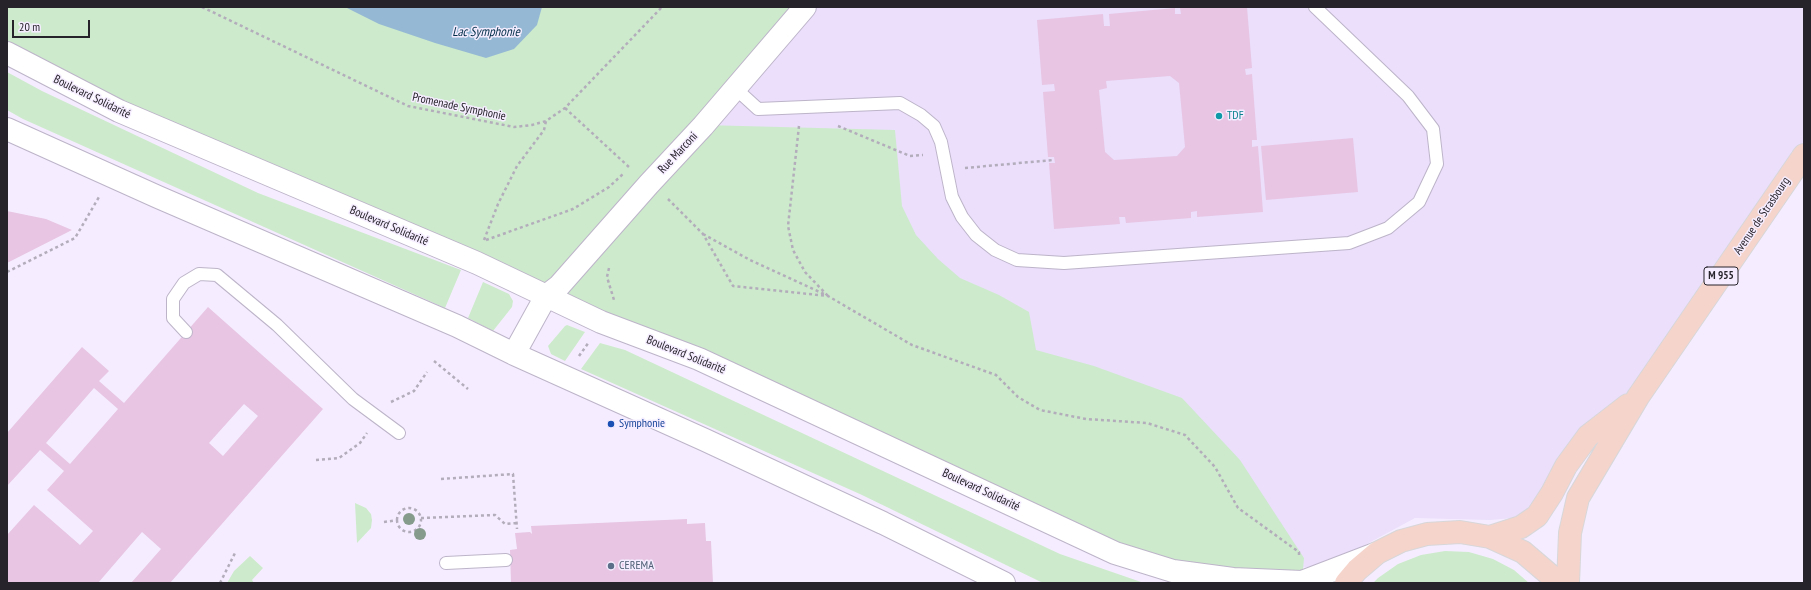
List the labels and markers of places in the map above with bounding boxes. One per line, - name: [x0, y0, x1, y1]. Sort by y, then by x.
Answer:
- place label: TDF: [1227, 109, 1244, 123]
- marker: TDF: [1214, 111, 1224, 121]
- place label: Symphonie: [619, 417, 665, 431]
- marker: Symphonie: [606, 419, 616, 429]
- place label: CEREMA: [619, 559, 654, 573]
- marker: CEREMA: [606, 561, 616, 571]

